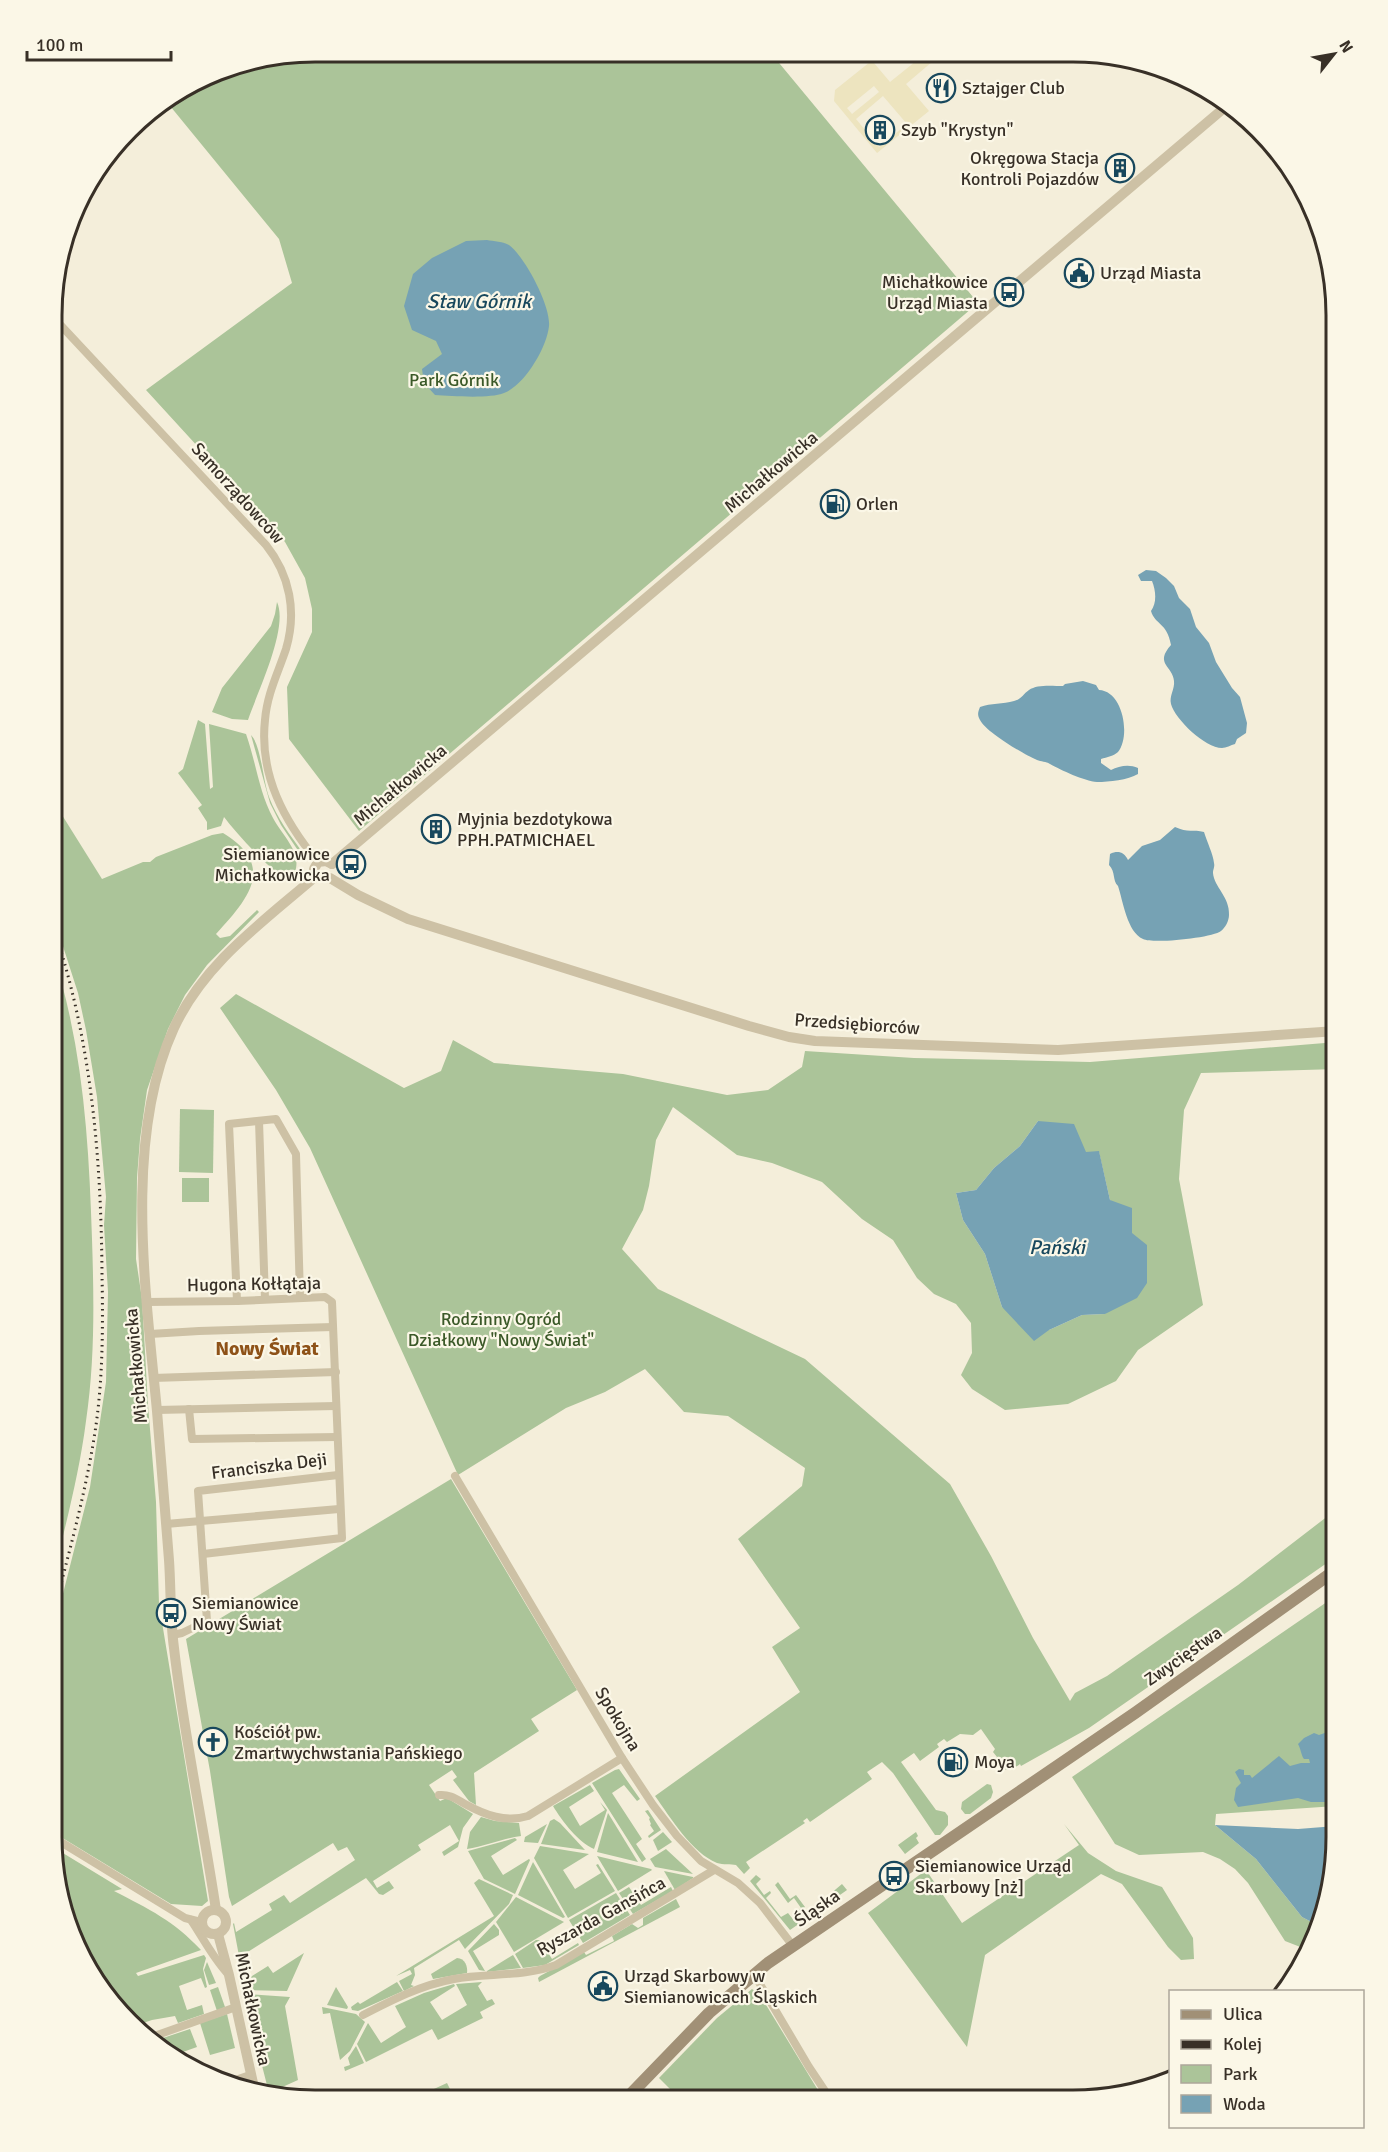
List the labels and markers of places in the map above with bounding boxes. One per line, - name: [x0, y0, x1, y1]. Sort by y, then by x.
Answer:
- restaurant icon: Sztajger Club: [925, 72, 957, 104]
- place label: Sztajger Club: [962, 77, 1065, 99]
- building icon: Szyb "Krystyn": [864, 114, 896, 146]
- place label: Szyb "Krystyn": [901, 119, 1013, 141]
- place label: Okręgowa Stacja Kontroli Pojazdów: [961, 147, 1099, 190]
- building icon: Okręgowa Stacja Kontroli Pojazdów: [1104, 152, 1136, 184]
- public building icon: Urząd Miasta: [1063, 257, 1095, 289]
- place label: Urząd Miasta: [1100, 262, 1201, 284]
- place label: Michałkowice Urząd Miasta: [882, 271, 988, 314]
- bus stop icon: Michałkowice Urząd Miasta: [993, 276, 1025, 308]
- fuel station icon: Orlen: [819, 488, 851, 520]
- place label: Orlen: [856, 493, 898, 515]
- place label: Myjnia bezdotykowa PPH.PATMICHAEL: [457, 808, 613, 851]
- building icon: Myjnia bezdotykowa PPH.PATMICHAEL: [420, 813, 452, 845]
- place label: Siemianowice Michałkowicka: [215, 843, 330, 886]
- bus stop icon: Siemianowice Michałkowicka: [335, 848, 367, 880]
- place label: Siemianowice Nowy Świat: [192, 1592, 299, 1635]
- bus stop icon: Siemianowice Nowy Świat: [155, 1597, 187, 1629]
- place label: Kościół pw. Zmartwychwstania Pańskiego: [234, 1721, 463, 1764]
- church icon: Kościół pw. Zmartwychwstania Pańskiego: [197, 1726, 229, 1758]
- fuel station icon: Moya: [937, 1746, 969, 1778]
- place label: Moya: [974, 1751, 1015, 1773]
- place label: Siemianowice Urząd Skarbowy [nż]: [915, 1855, 1071, 1898]
- bus stop icon: Siemianowice Urząd Skarbowy [nż]: [878, 1860, 910, 1892]
- place label: Urząd Skarbowy w Siemianowicach Śląskich: [624, 1965, 818, 2008]
- public building icon: Urząd Skarbowy w Siemianowicach Śląskich: [587, 1970, 619, 2002]

